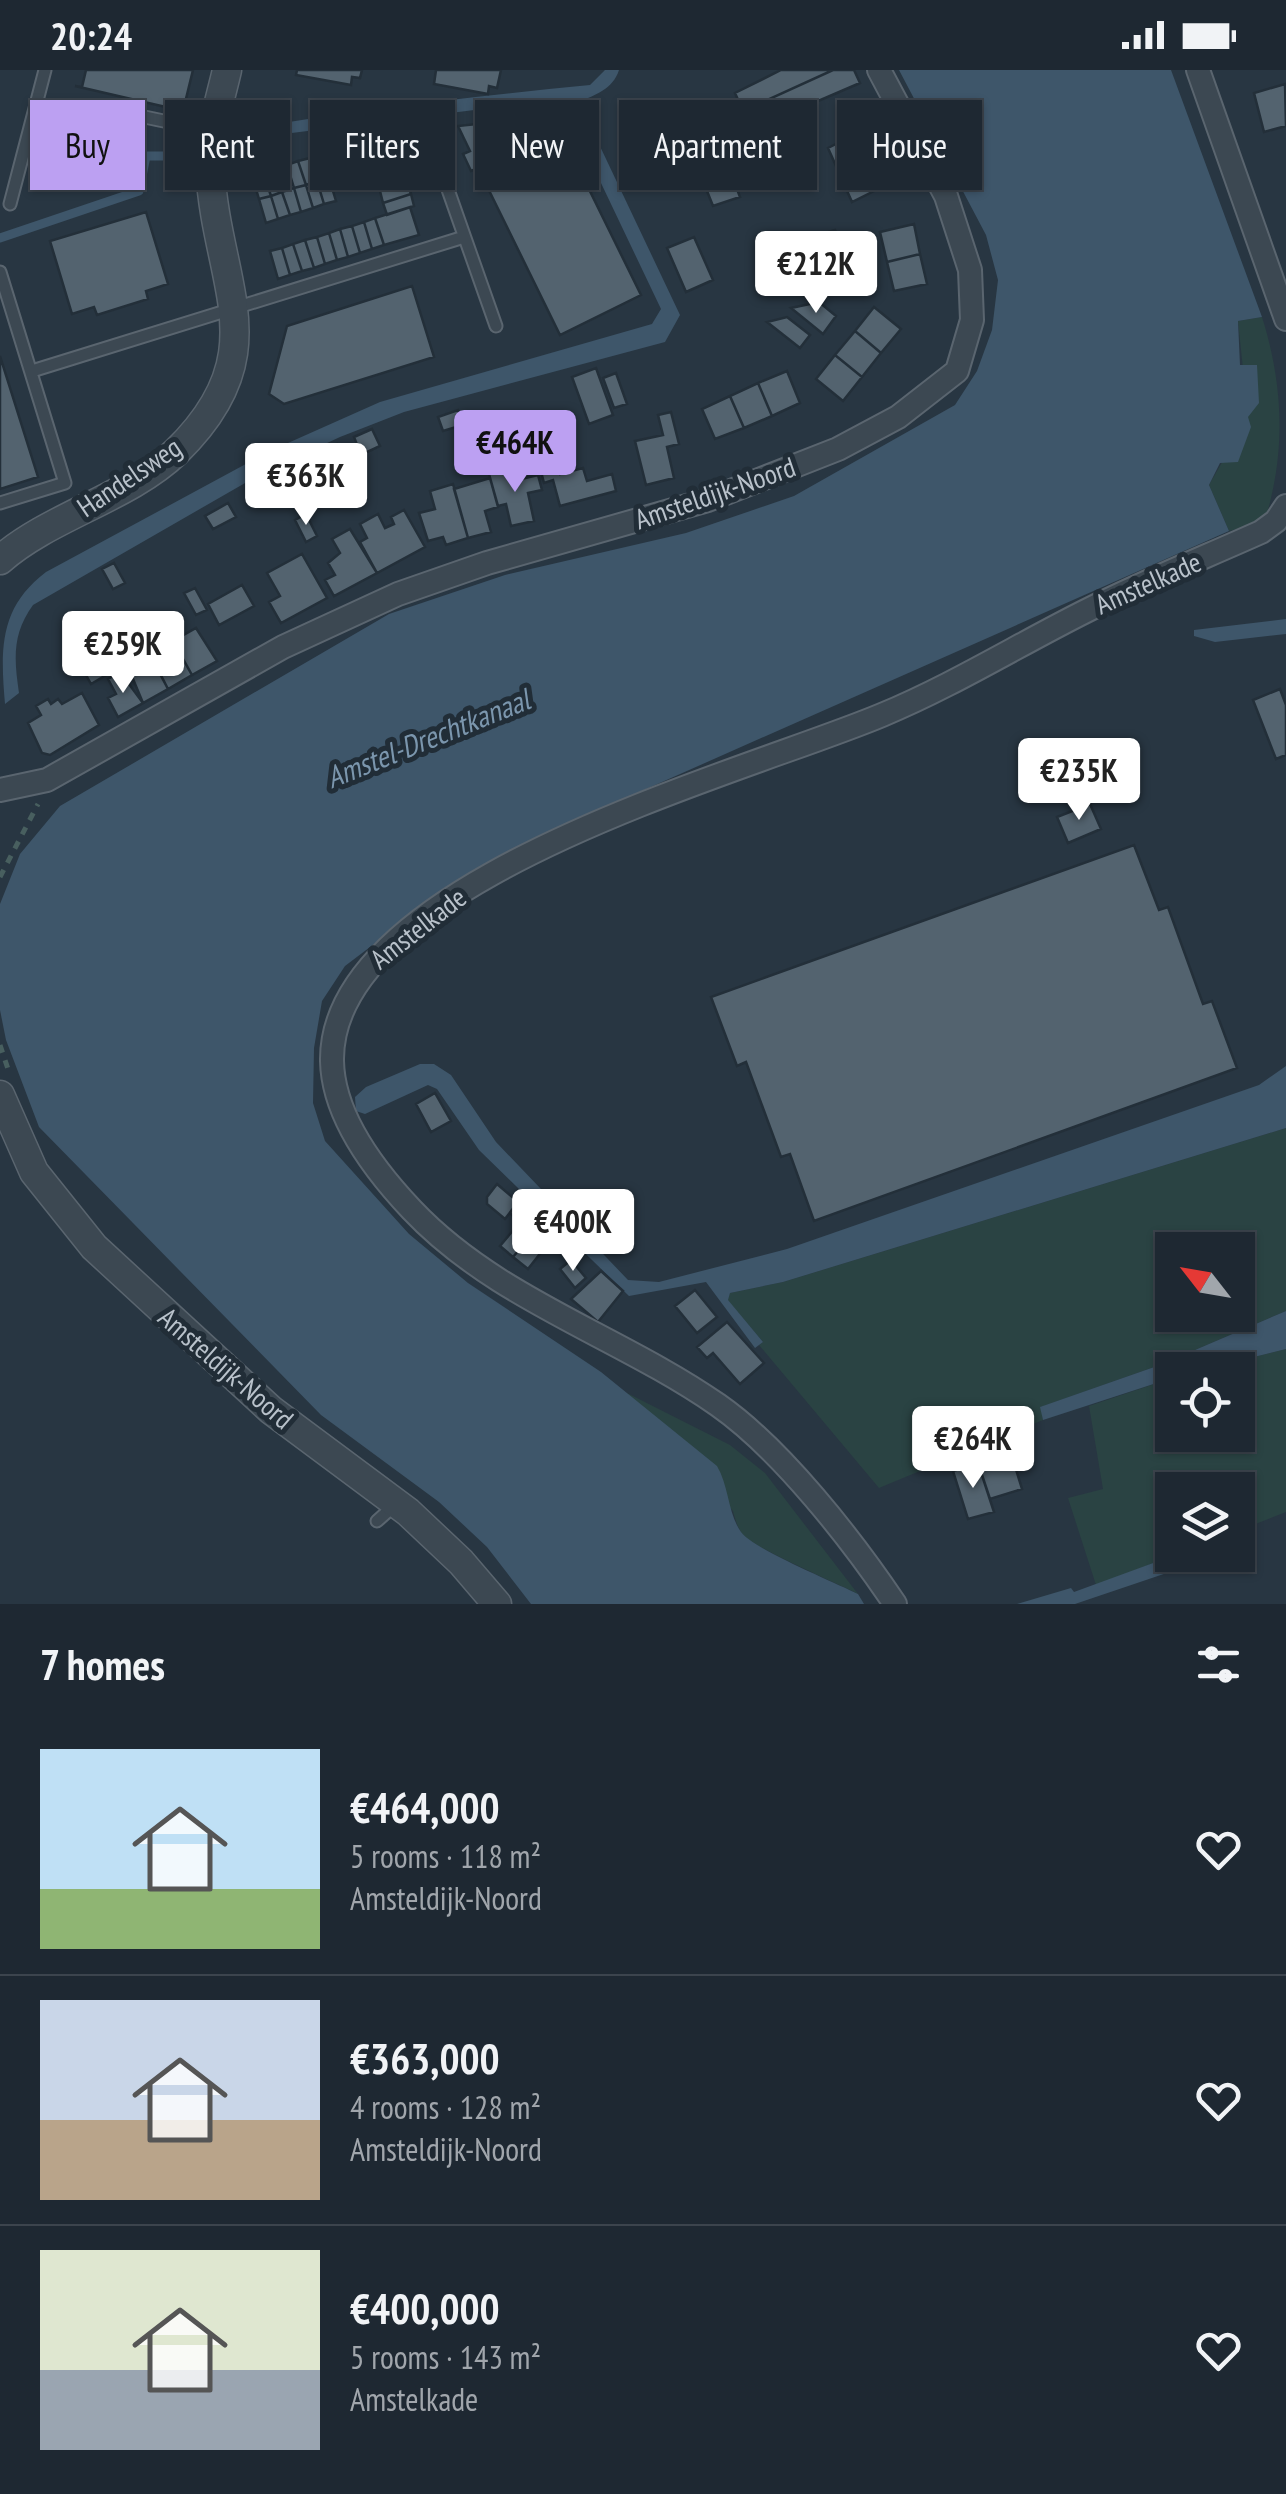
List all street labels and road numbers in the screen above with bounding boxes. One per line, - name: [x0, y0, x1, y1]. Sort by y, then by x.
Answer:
- street label: Handelsweg: [70, 428, 188, 525]
- street label: Amsteldijk-Noord: [629, 448, 800, 537]
- street label: Amstelkade: [1089, 543, 1207, 622]
- street label: Amstelkade: [362, 878, 473, 977]
- street label: Amsteldijk-Noord: [151, 1299, 302, 1437]

